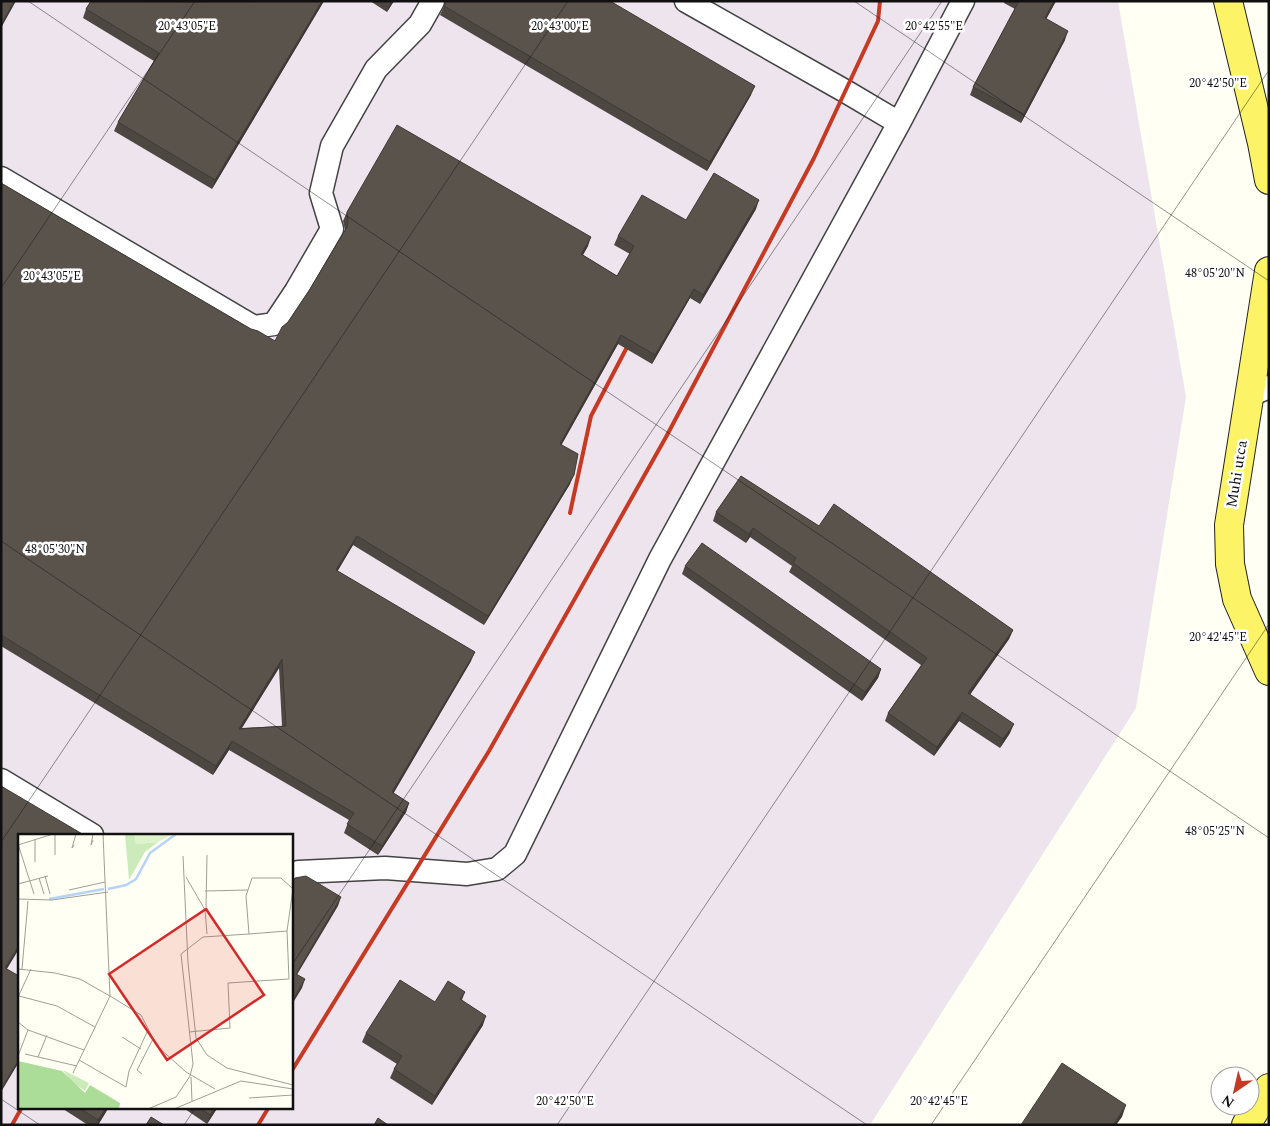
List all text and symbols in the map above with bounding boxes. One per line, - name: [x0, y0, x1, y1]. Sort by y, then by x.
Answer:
- text: 20°43'05"E: [158, 17, 216, 36]
- text: 20°43'00"E: [531, 17, 589, 36]
- text: 20°42'55"E: [905, 17, 963, 36]
- text: 20°42'50"E: [1189, 74, 1247, 93]
- text: 48°05'20"N: [1185, 264, 1245, 283]
- text: 20°43'05"E: [23, 267, 81, 286]
- street label: Muhi utca: [1220, 438, 1254, 509]
- text: 48°05'30"N: [25, 540, 85, 559]
- text: 20°42'45"E: [1189, 628, 1247, 647]
- text: 48°05'25"N: [1185, 822, 1245, 841]
- inset map: [18, 834, 292, 1108]
- north arrow: [1210, 1066, 1260, 1116]
- text: N: [1217, 1089, 1239, 1113]
- text: 20°42'50"E: [536, 1092, 594, 1111]
- text: 20°42'45"E: [910, 1092, 968, 1111]

